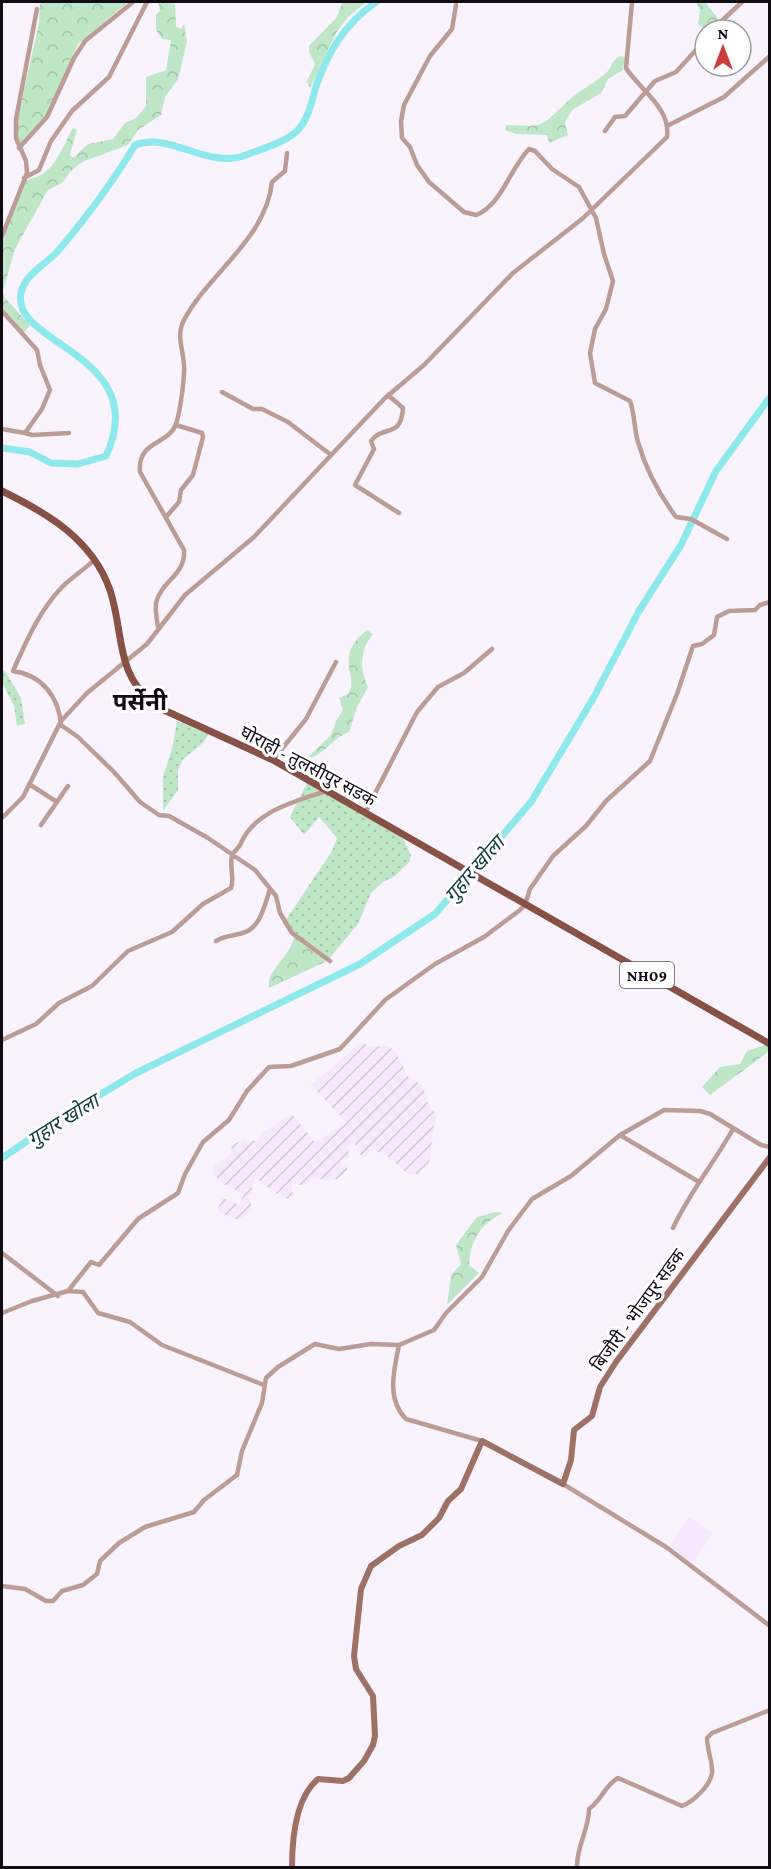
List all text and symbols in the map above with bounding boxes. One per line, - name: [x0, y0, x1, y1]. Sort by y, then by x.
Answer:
- north arrow: [693, 18, 753, 78]
- text: N: [718, 25, 729, 42]
- district label: पर्सेनी: [113, 688, 168, 715]
- street label: घोराही - तुलसीपुर सडक: [236, 722, 380, 813]
- water label: गुहार खोला: [440, 829, 512, 907]
- road number: NH09: [620, 962, 674, 988]
- water label: गुहार खोला: [24, 1088, 107, 1152]
- street label: बिजौरी - भोजपुर सडक: [587, 1244, 691, 1376]

